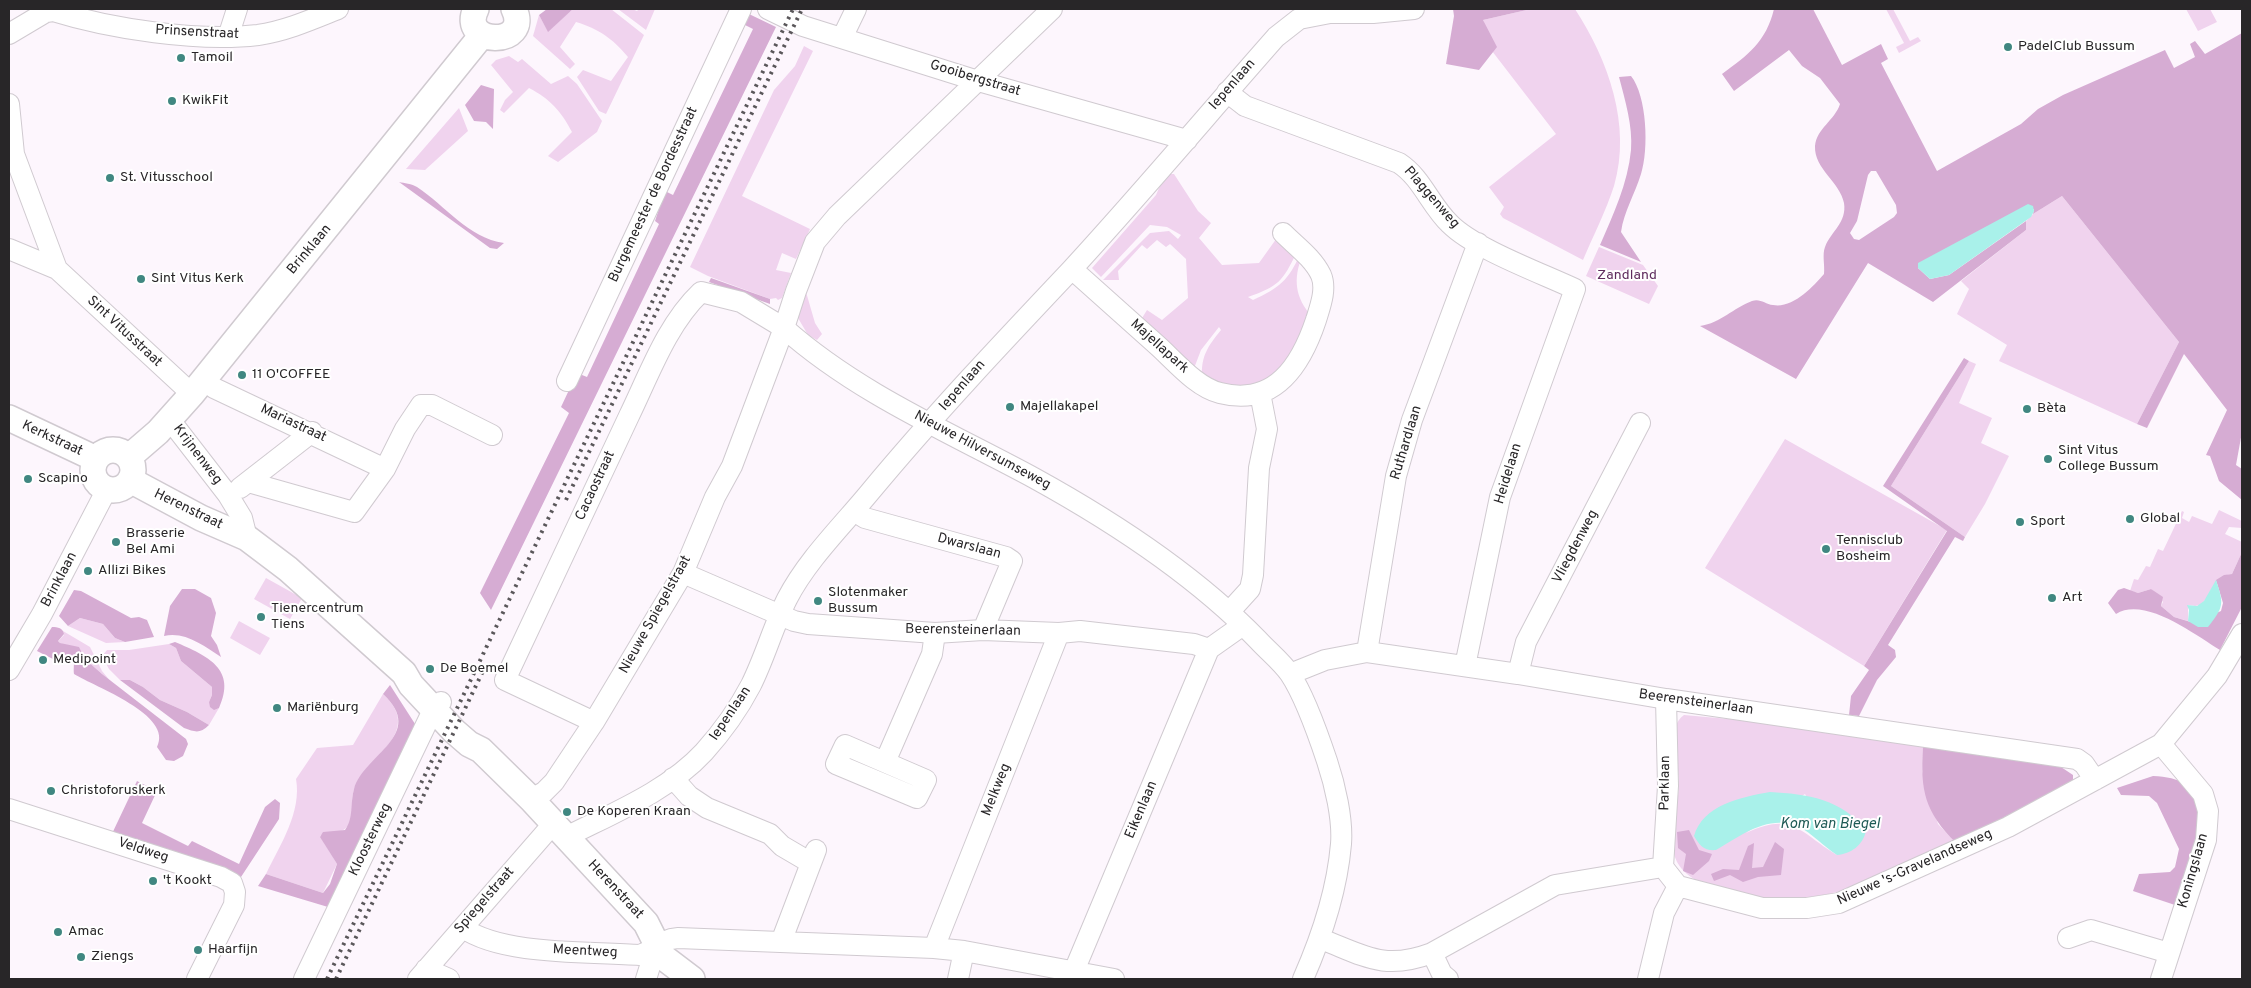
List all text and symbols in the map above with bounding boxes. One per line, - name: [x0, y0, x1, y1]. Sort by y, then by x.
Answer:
- street label: Prinsenstraat: [155, 22, 239, 44]
- place label: PadelClub Bussum: [2018, 39, 2135, 55]
- marker: PadelClub Bussum: [2002, 41, 2014, 53]
- place label: Tamoil: [191, 50, 233, 66]
- marker: Tamoil: [175, 52, 187, 64]
- street label: Iepenlaan: [1206, 56, 1260, 114]
- street label: Gooibergstraat: [928, 57, 1022, 101]
- place label: KwikFit: [182, 93, 228, 109]
- marker: KwikFit: [166, 95, 178, 107]
- street label: Burgemeester de Bordesstraat: [606, 105, 702, 285]
- street label: Plaggenweg: [1400, 164, 1462, 232]
- place label: St. Vitusschool: [120, 170, 213, 186]
- marker: St. Vitusschool: [104, 172, 116, 184]
- street label: Brinklaan: [284, 222, 336, 278]
- park label: Zandland: [1597, 268, 1657, 284]
- place label: Sint Vitus Kerk: [151, 271, 244, 287]
- marker: Sint Vitus Kerk: [135, 273, 147, 285]
- street label: Sint Vitusstraat: [83, 293, 165, 371]
- street label: Majellapark: [1126, 316, 1192, 378]
- street label: Iepenlaan: [936, 357, 990, 415]
- place label: 11 O'COFFEE: [252, 367, 330, 383]
- marker: 11 O'COFFEE: [236, 369, 248, 381]
- place label: Majellakapel: [1020, 399, 1098, 415]
- street label: Mariastraat: [257, 401, 329, 447]
- marker: Majellakapel: [1004, 401, 1016, 413]
- place label: Bèta: [2037, 401, 2066, 417]
- marker: Bèta: [2021, 403, 2033, 415]
- street label: Ruthardlaan: [1388, 404, 1426, 482]
- street label: Nieuwe Hilversumseweg: [911, 408, 1053, 494]
- street label: Kerkstraat: [19, 418, 85, 460]
- street label: Krijnenweg: [169, 422, 225, 488]
- street label: Heidelaan: [1492, 441, 1526, 507]
- place label: Sint Vitus College Bussum: [2058, 443, 2159, 476]
- street label: Cacaostraat: [573, 448, 619, 524]
- marker: Sint Vitus College Bussum: [2042, 453, 2054, 465]
- place label: Scapino: [38, 471, 88, 487]
- marker: Scapino: [22, 473, 34, 485]
- street label: Herenstraat: [151, 486, 225, 534]
- street label: Vliegdenweg: [1550, 507, 1602, 587]
- place label: Global: [2140, 511, 2180, 527]
- marker: Global: [2124, 513, 2136, 525]
- place label: Sport: [2030, 514, 2065, 530]
- marker: Sport: [2014, 516, 2026, 528]
- place label: Brasserie Bel Ami: [126, 526, 185, 558]
- street label: Dwarslaan: [935, 530, 1003, 564]
- place label: Tennisclub Bosheim: [1836, 533, 1903, 566]
- marker: Brasserie Bel Ami: [110, 536, 122, 548]
- marker: Tennisclub Bosheim: [1820, 543, 1832, 555]
- street label: Brinklaan: [39, 550, 81, 610]
- street label: Nieuwe Spiegelstraat: [617, 553, 695, 677]
- place label: Allizi Bikes: [98, 563, 166, 579]
- marker: Allizi Bikes: [82, 565, 94, 577]
- place label: Slotenmaker Bussum: [828, 585, 908, 618]
- place label: Art: [2062, 590, 2082, 606]
- marker: Art: [2046, 592, 2058, 604]
- marker: Slotenmaker Bussum: [812, 595, 824, 607]
- place label: Tienercentrum Tiens: [271, 601, 364, 634]
- marker: Tienercentrum Tiens: [255, 611, 267, 623]
- street label: Beerensteinerlaan: [905, 622, 1021, 640]
- place label: Medipoint: [53, 652, 116, 668]
- marker: Medipoint: [37, 654, 49, 666]
- place label: De Boemel: [440, 661, 509, 677]
- marker: De Boemel: [424, 663, 436, 675]
- street label: Iepenlaan: [707, 684, 755, 744]
- street label: Beerensteinerlaan: [1638, 687, 1754, 719]
- place label: Mariënburg: [287, 700, 359, 716]
- marker: Mariënburg: [271, 702, 283, 714]
- street label: Parklaan: [1657, 755, 1675, 811]
- street label: Melkweg: [979, 761, 1015, 819]
- street label: Eikenlaan: [1122, 779, 1162, 841]
- place label: Christoforuskerk: [61, 783, 166, 799]
- marker: Christoforuskerk: [45, 785, 57, 797]
- street label: Kloosterweg: [346, 801, 396, 879]
- place label: De Koperen Kraan: [577, 804, 691, 820]
- marker: De Koperen Kraan: [561, 806, 573, 818]
- water label: Kom van Biegel: [1780, 816, 1880, 834]
- street label: Nieuwe 's-Gravelandseweg: [1835, 826, 1995, 910]
- street label: Koningslaan: [2175, 832, 2213, 910]
- street label: Veldweg: [115, 835, 171, 867]
- street label: Herenstraat: [584, 857, 646, 923]
- street label: Spiegelstraat: [451, 864, 519, 938]
- place label: 't Kookt: [163, 873, 212, 889]
- marker: 't Kookt: [147, 875, 159, 887]
- place label: Amac: [68, 924, 104, 940]
- marker: Amac: [52, 926, 64, 938]
- place label: Haarfijn: [208, 942, 258, 958]
- street label: Meentweg: [552, 942, 618, 962]
- marker: Haarfijn: [192, 944, 204, 956]
- place label: Ziengs: [91, 949, 134, 965]
- marker: Ziengs: [75, 951, 87, 963]

